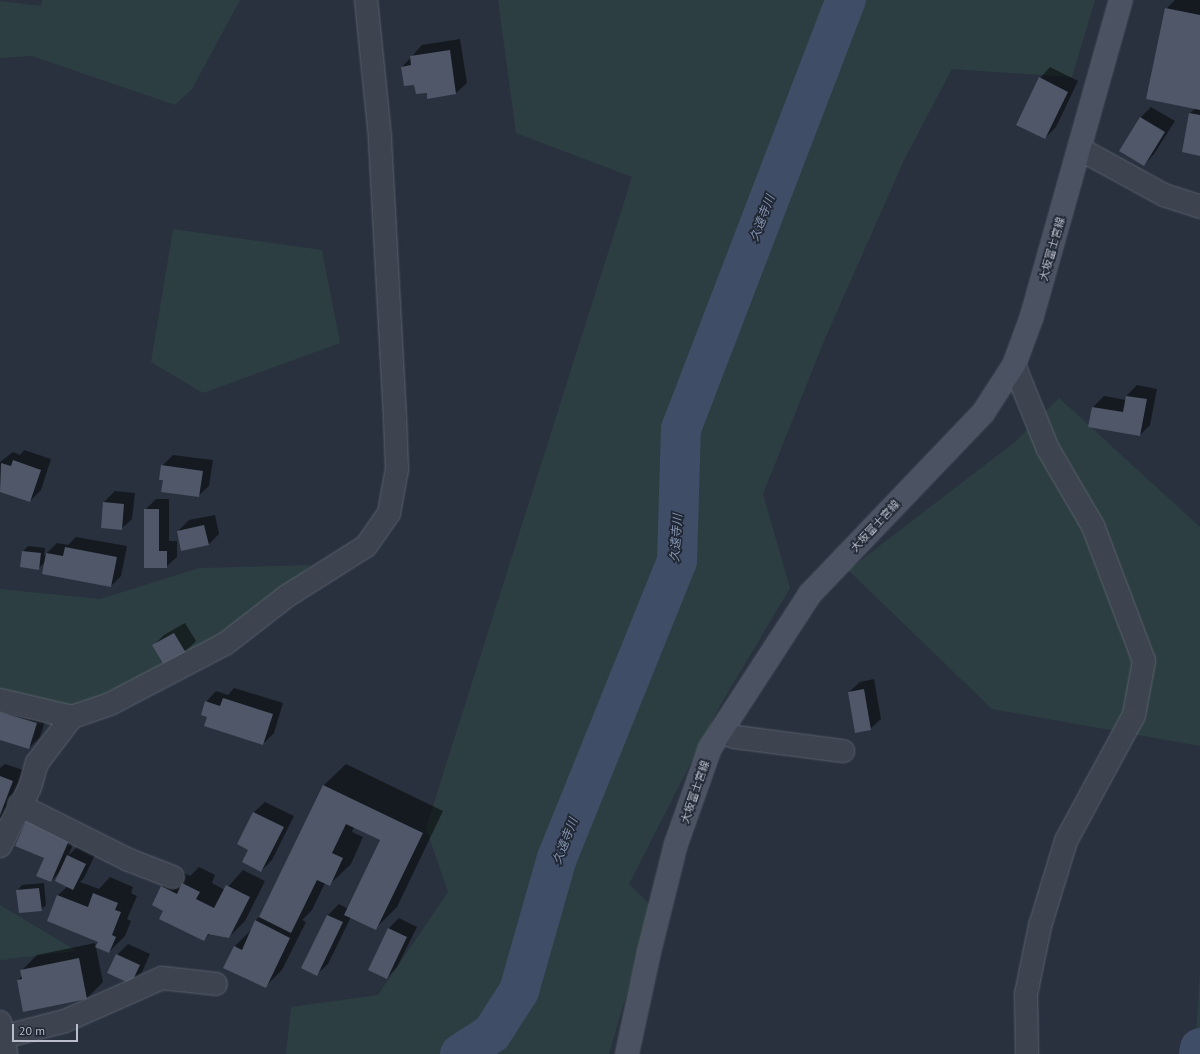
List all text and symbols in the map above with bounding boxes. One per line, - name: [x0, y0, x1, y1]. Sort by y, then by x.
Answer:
- water label: 久遠寺川: [747, 193, 777, 243]
- street label: 大坂富士宮線: [1037, 215, 1067, 283]
- street label: 大坂富士宮線: [848, 497, 902, 555]
- water label: 久遠寺川: [667, 514, 685, 562]
- street label: 大坂富士宮線: [678, 759, 712, 825]
- water label: 久遠寺川: [550, 816, 580, 866]
- scale bar: [14, 1016, 80, 1042]
- text: 20 m: [19, 1023, 45, 1038]

